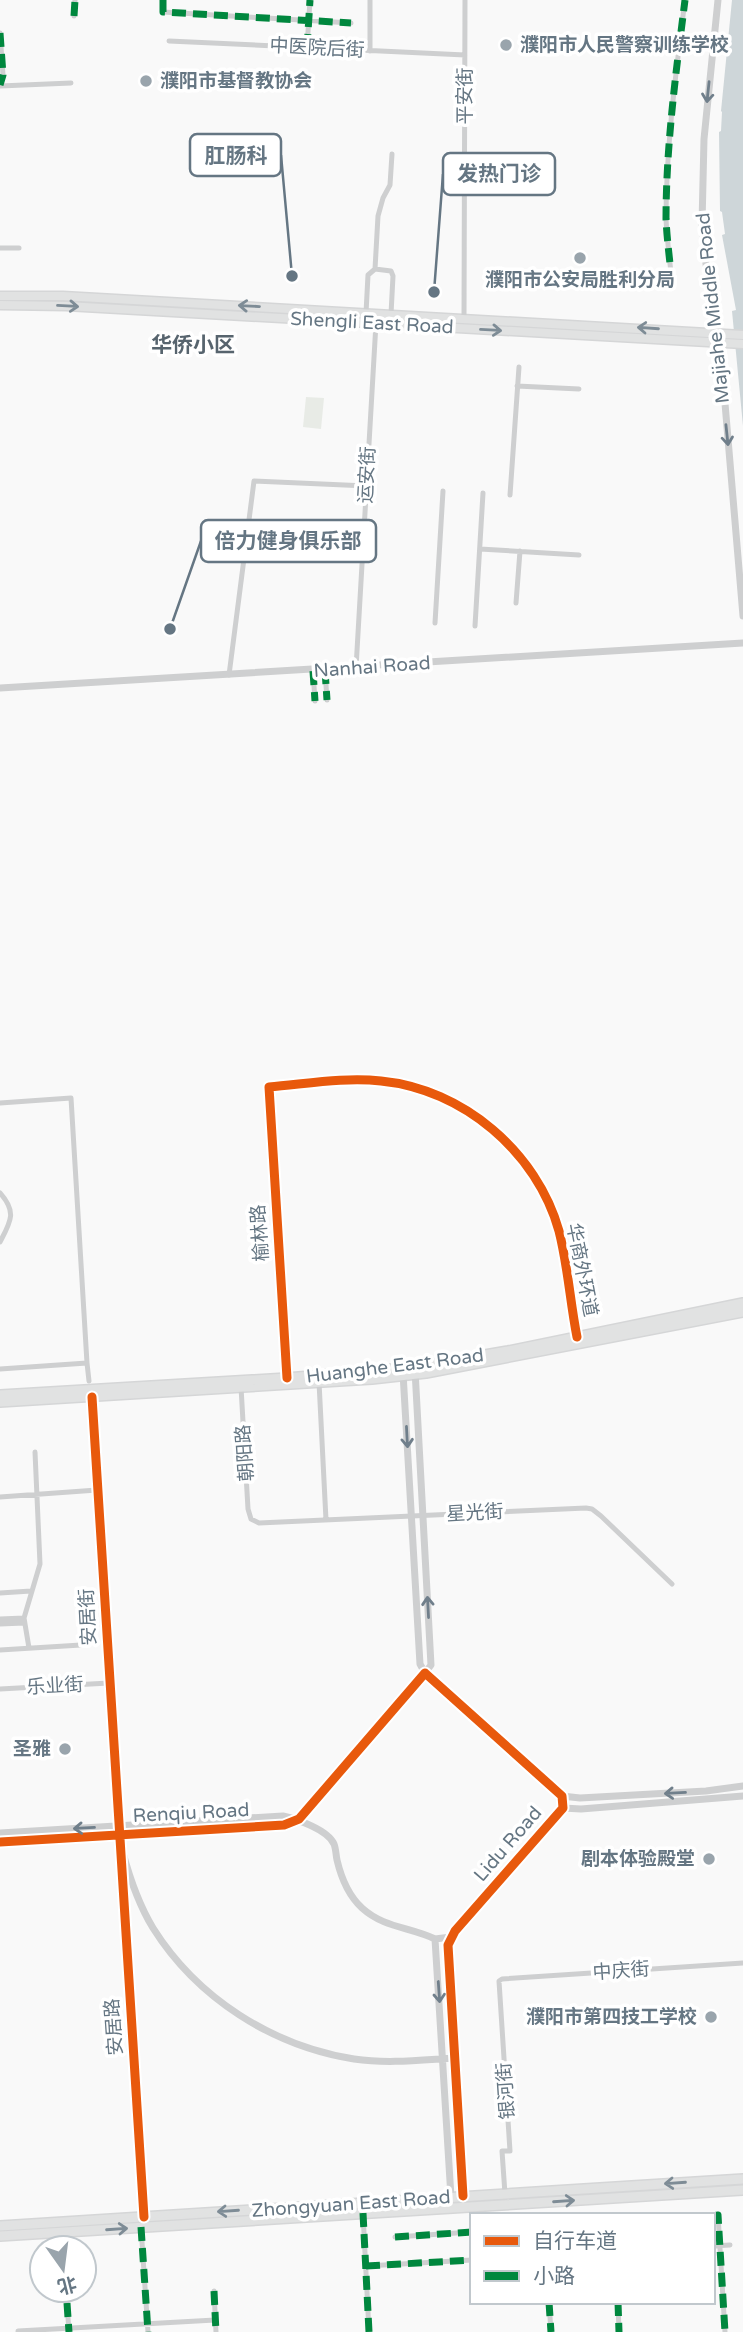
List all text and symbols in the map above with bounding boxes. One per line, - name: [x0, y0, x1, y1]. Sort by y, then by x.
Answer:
- place label: 濮阳市人民警察训练学校: [520, 34, 729, 56]
- street label: 中医院后街: [269, 35, 365, 61]
- marker: 濮阳市人民警察训练学校: [498, 37, 514, 53]
- street label: 平安街: [454, 67, 476, 125]
- place label: 濮阳市基督教协会: [160, 70, 312, 92]
- marker: 濮阳市基督教协会: [138, 73, 154, 89]
- one-way arrow: [701, 80, 714, 103]
- callout: 肛肠科: [190, 134, 281, 176]
- text: 肛肠科: [205, 144, 268, 169]
- callout: 发热门诊: [443, 153, 555, 195]
- text: 发热门诊: [457, 162, 542, 187]
- street label: Majiahe Middle Road: [692, 212, 734, 404]
- marker: 濮阳市公安局胜利分局: [572, 250, 588, 266]
- place label: 濮阳市公安局胜利分局: [485, 269, 675, 291]
- one-way arrow: [56, 299, 79, 312]
- one-way arrow: [239, 299, 261, 312]
- street label: Shengli East Road: [290, 308, 454, 338]
- one-way arrow: [637, 322, 660, 335]
- one-way arrow: [479, 324, 502, 337]
- district label: 华侨小区: [151, 333, 235, 358]
- one-way arrow: [721, 423, 734, 446]
- street label: 运安街: [355, 446, 379, 504]
- callout: 倍力健身俱乐部: [201, 520, 376, 562]
- text: 倍力健身俱乐部: [215, 529, 362, 554]
- street label: Nanhai Road: [313, 652, 431, 682]
- street label: 榆林路: [247, 1204, 273, 1262]
- street label: 华商外环道: [562, 1221, 602, 1319]
- street label: Huanghe East Road: [305, 1344, 485, 1388]
- street label: 朝阳路: [232, 1424, 258, 1482]
- one-way arrow: [400, 1425, 413, 1448]
- street label: 星光街: [446, 1501, 504, 1525]
- street label: 安居街: [76, 1588, 100, 1646]
- one-way arrow: [422, 1596, 435, 1619]
- street label: 乐业街: [26, 1674, 84, 1698]
- place label: 圣雅: [13, 1738, 51, 1760]
- marker: 圣雅: [57, 1741, 73, 1757]
- one-way arrow: [664, 1786, 687, 1799]
- street label: Renqiu Road: [132, 1799, 250, 1827]
- street label: Lidu Road: [470, 1802, 546, 1886]
- one-way arrow: [74, 1822, 96, 1835]
- place label: 剧本体验殿堂: [581, 1848, 695, 1870]
- marker: 剧本体验殿堂: [701, 1851, 717, 1867]
- street label: 中庆街: [592, 1958, 650, 1984]
- one-way arrow: [433, 1980, 446, 2002]
- street label: 安居路: [101, 1998, 127, 2056]
- place label: 濮阳市第四技工学校: [526, 2006, 697, 2028]
- marker: 濮阳市第四技工学校: [703, 2009, 719, 2025]
- street label: 银河街: [493, 2062, 519, 2120]
- one-way arrow: [664, 2177, 687, 2190]
- street label: Zhongyuan East Road: [251, 2186, 451, 2222]
- one-way arrow: [552, 2194, 575, 2207]
- one-way arrow: [217, 2205, 240, 2218]
- legend: [470, 2213, 715, 2304]
- one-way arrow: [105, 2222, 128, 2235]
- text: 自行车道: [533, 2229, 617, 2254]
- north arrow: [28, 2234, 98, 2304]
- text: 小路: [533, 2264, 575, 2289]
- text: 北: [55, 2272, 79, 2297]

